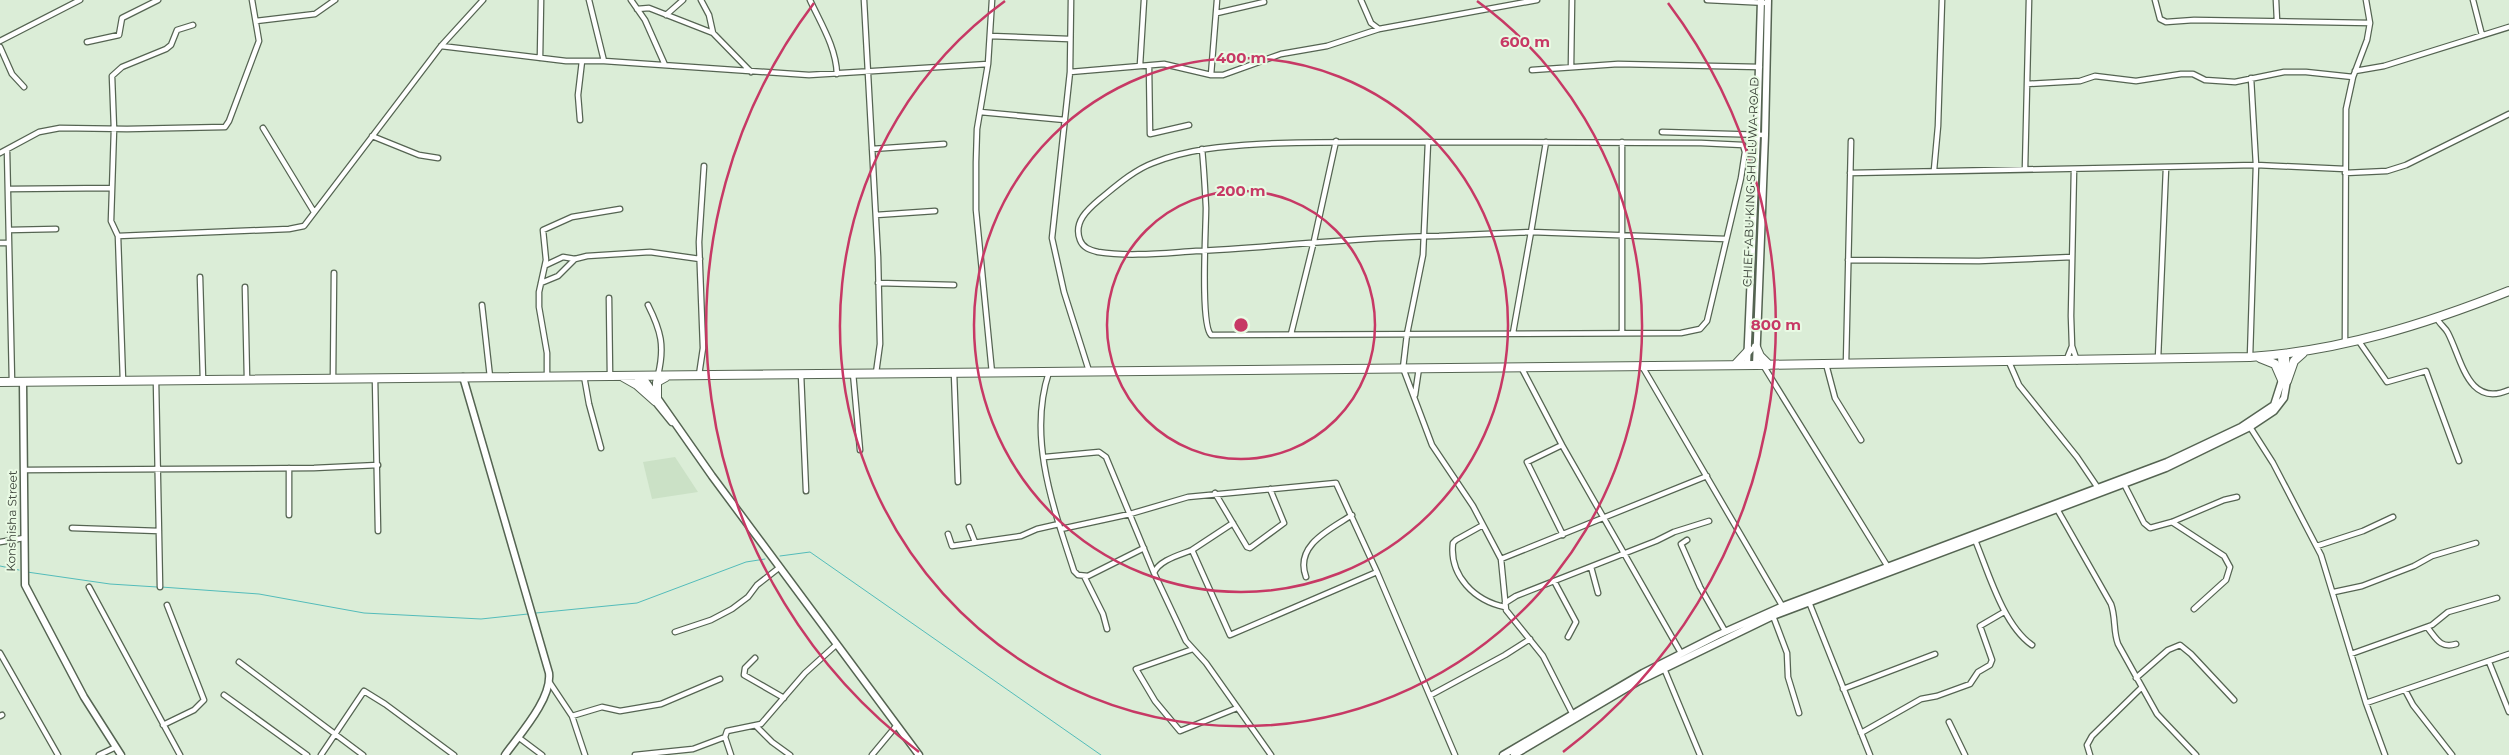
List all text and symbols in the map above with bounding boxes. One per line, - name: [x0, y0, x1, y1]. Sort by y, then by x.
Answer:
- text: 600 m: [1500, 32, 1550, 51]
- text: 400 m: [1216, 48, 1266, 67]
- street label: CHIEF ABU KING SHULUWA ROAD: [1739, 77, 1762, 287]
- text: 200 m: [1216, 181, 1266, 200]
- text: 800 m: [1751, 315, 1801, 334]
- centre of rings: [1232, 316, 1250, 334]
- street label: Konshisha Street: [3, 470, 20, 572]

